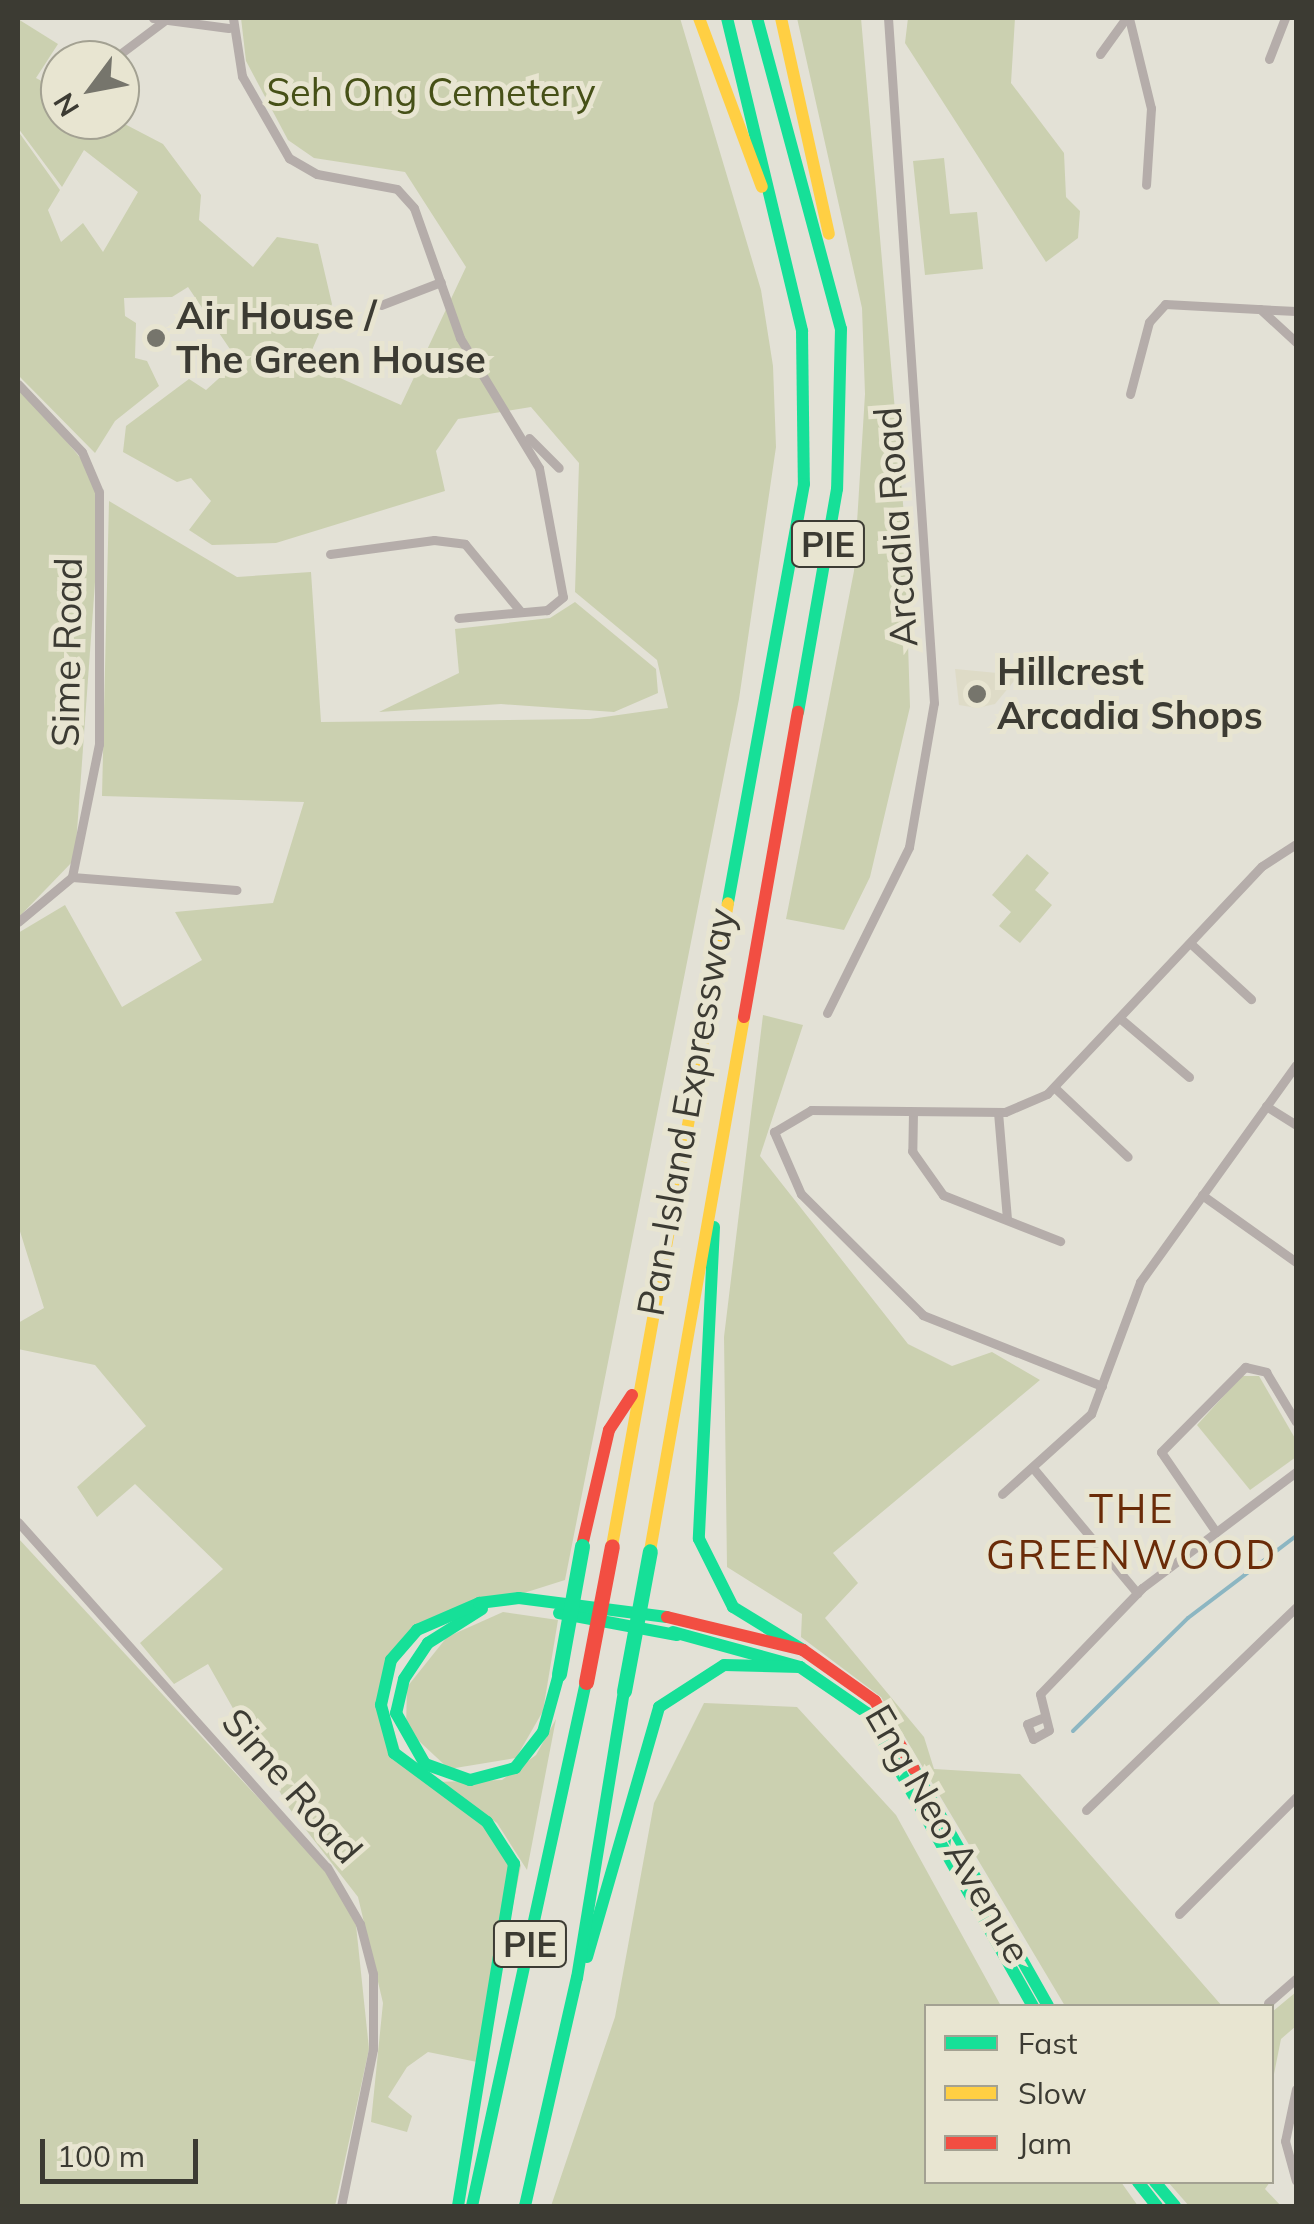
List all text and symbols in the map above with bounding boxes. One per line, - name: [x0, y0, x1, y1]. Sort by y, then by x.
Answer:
- north arrow: [40, 40, 140, 140]
- park label: Seh Ong Cemetery: [266, 70, 596, 116]
- text: N: [45, 87, 86, 123]
- place label: Air House / The Green House: [176, 293, 486, 382]
- marker: Air House / The Green House: [145, 327, 167, 349]
- street label: Arcadia Road: [865, 405, 927, 649]
- road number: PIE: [790, 514, 866, 574]
- street label: Sime Road: [43, 557, 91, 747]
- place label: Hillcrest Arcadia Shops: [997, 649, 1263, 738]
- marker: Hillcrest Arcadia Shops: [966, 683, 988, 705]
- street label: Pan-Island Expressway: [628, 905, 744, 1319]
- district label: THE GREENWOOD: [986, 1484, 1278, 1578]
- street label: Eng Neo Avenue: [856, 1697, 1040, 1971]
- street label: Sime Road: [213, 1699, 371, 1873]
- road number: PIE: [492, 1914, 568, 1974]
- legend: [924, 2004, 1274, 2184]
- text: Fast: [1018, 2024, 1078, 2062]
- text: Slow: [1018, 2074, 1087, 2112]
- scale bar: [45, 2119, 202, 2181]
- text: Jam: [1018, 2124, 1072, 2162]
- text: 100 m: [57, 2137, 145, 2175]

